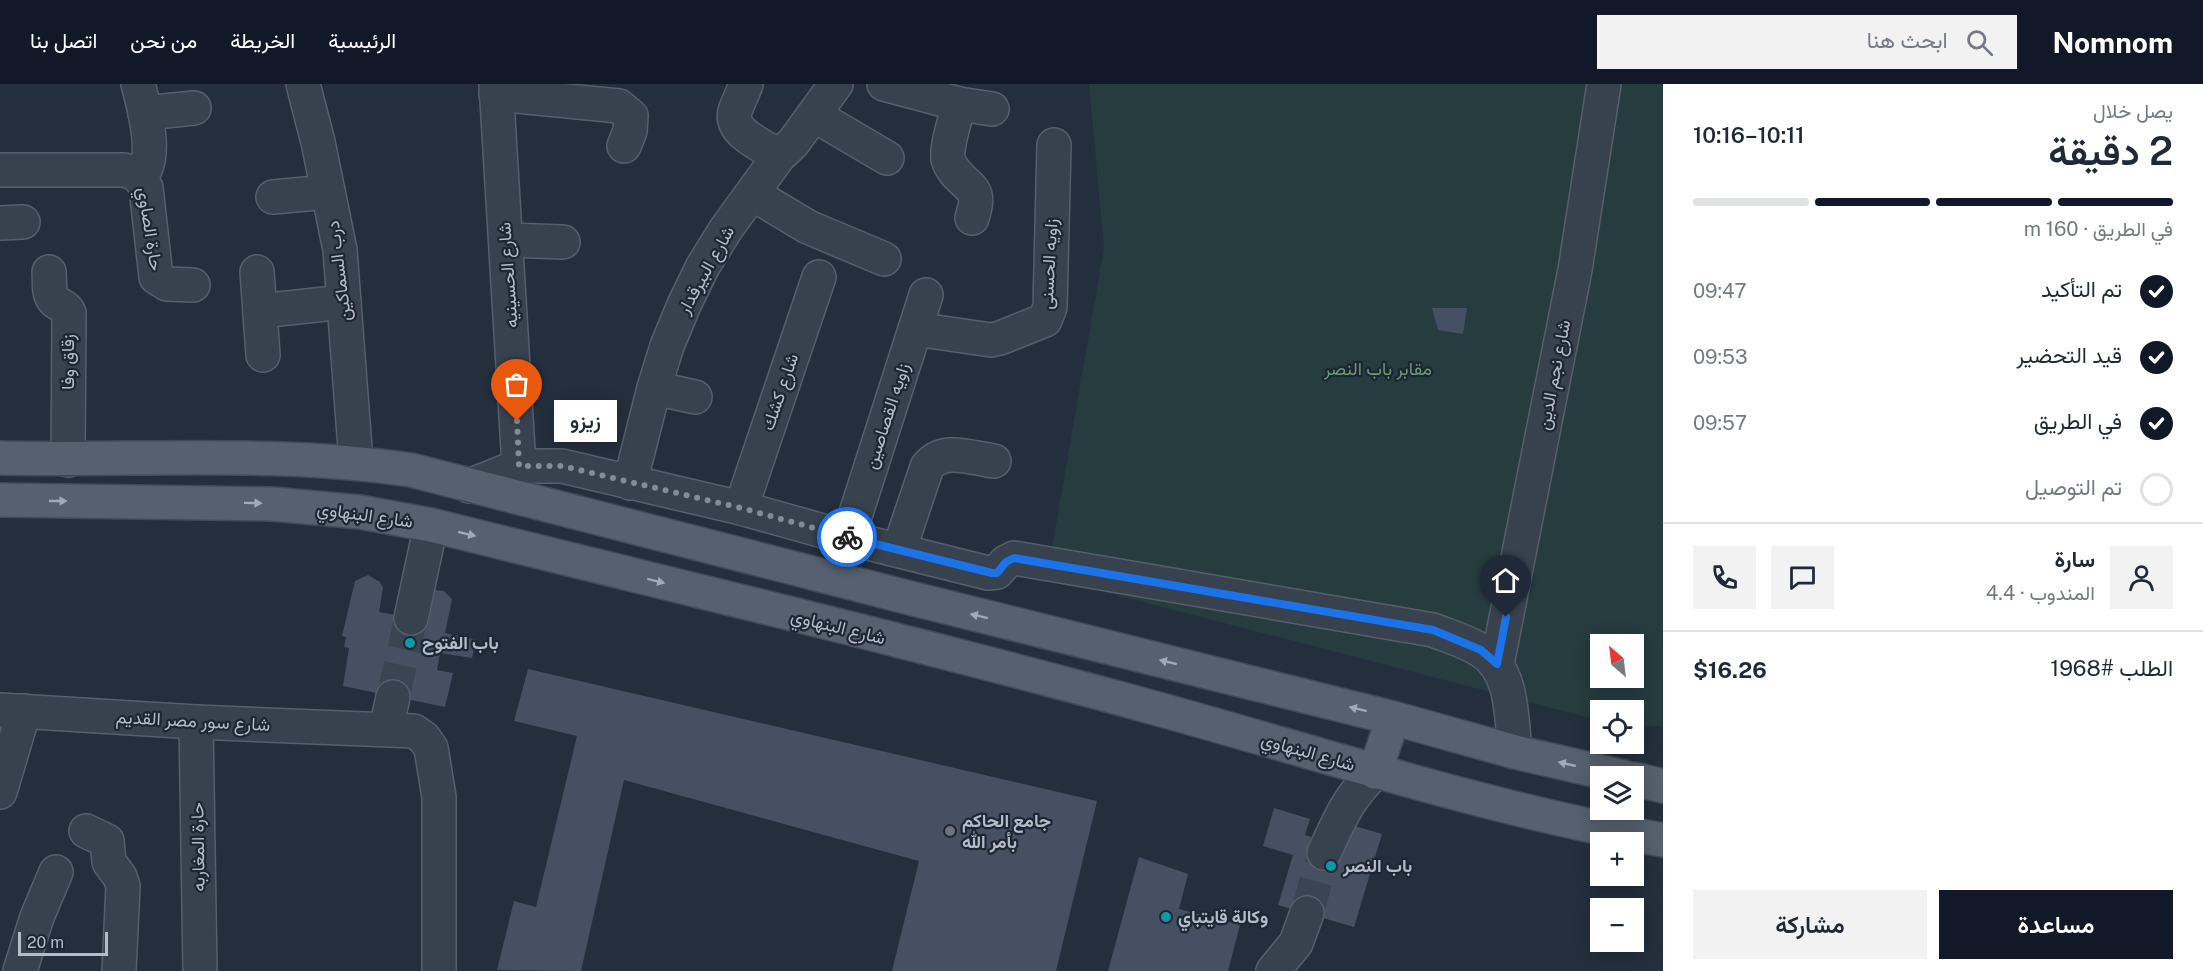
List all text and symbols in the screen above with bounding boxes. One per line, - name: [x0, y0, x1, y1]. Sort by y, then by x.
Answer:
- search box: [1597, 15, 2017, 69]
- icon: search: [1963, 26, 1996, 59]
- text: Nomnom: [2053, 26, 2173, 59]
- text: ابحث هنا: [1867, 27, 1948, 53]
- text: اتصل بنا: [30, 28, 97, 53]
- text: من نحن: [130, 28, 197, 53]
- text: الخريطة: [230, 28, 295, 53]
- text: الرئيسية: [328, 28, 396, 53]
- text: يصل خلال: [2093, 99, 2173, 123]
- text: 10:11–10:16: [1693, 122, 1805, 148]
- text: 2 دقيقة: [2048, 128, 2173, 174]
- street label: حارة الصاوي: [129, 186, 167, 273]
- text: في الطريق · 160 m: [2024, 217, 2173, 241]
- street label: زاويه الحسنى: [1036, 218, 1062, 310]
- street label: درب السماكين: [322, 219, 356, 323]
- street label: شارع الحسينيه: [493, 221, 524, 329]
- street label: شارع البيرقدار: [672, 222, 740, 319]
- icon: check: [2140, 275, 2173, 308]
- text: تم التأكيد: [2041, 276, 2122, 302]
- text: 09:47: [1693, 279, 1747, 303]
- street label: شارع نجم الدين: [1533, 318, 1576, 432]
- street label: زقاق وفا: [57, 334, 79, 390]
- icon: check: [2140, 341, 2173, 374]
- text: قيد التحضير: [2016, 342, 2122, 368]
- text: 09:53: [1693, 345, 1748, 369]
- street label: شارع كشك: [757, 351, 804, 434]
- park label: مقابر باب النصر: [1323, 358, 1432, 380]
- pin: [491, 359, 542, 421]
- street label: زاويه القصاصين: [860, 360, 914, 472]
- icon: bag: [500, 368, 533, 401]
- callout: زيزو: [553, 400, 616, 442]
- icon: check: [2140, 407, 2173, 440]
- text: في الطريق: [2034, 408, 2122, 434]
- text: زيزو: [570, 409, 601, 433]
- text: 09:57: [1693, 411, 1747, 435]
- text: تم التوصيل: [2025, 474, 2122, 500]
- one-way arrow: [49, 496, 68, 506]
- street label: شارع البنهاوي: [315, 497, 414, 537]
- one-way arrow: [244, 499, 263, 508]
- courier: [817, 507, 877, 567]
- icon: bike: [831, 521, 864, 554]
- one-way arrow: [458, 530, 476, 539]
- button: phone: [1693, 546, 1756, 609]
- button: chat: [1771, 546, 1834, 609]
- text: سارة: [2054, 546, 2095, 572]
- button: person: [2110, 546, 2173, 609]
- pin: [1480, 555, 1531, 617]
- icon: home: [1489, 564, 1522, 597]
- one-way arrow: [647, 577, 665, 587]
- text: المندوب · 4.4: [1986, 581, 2095, 605]
- street label: شارع البنهاوي: [787, 605, 888, 653]
- one-way arrow: [970, 610, 988, 620]
- place label: باب الفتوح: [422, 632, 499, 655]
- north arrow: [1590, 634, 1644, 688]
- map controls: [1590, 634, 1644, 952]
- marker: باب الفتوح: [403, 636, 417, 650]
- text: الطلب #1968: [2050, 655, 2173, 681]
- one-way arrow: [1159, 657, 1178, 667]
- text: $16.26: [1693, 657, 1767, 683]
- button: locate: [1590, 700, 1644, 754]
- one-way arrow: [1349, 704, 1367, 714]
- street label: شارع سور مصر القديم: [115, 706, 271, 737]
- street label: شارع البنهاوي: [1257, 728, 1357, 780]
- one-way arrow: [1557, 758, 1576, 768]
- button: layers: [1590, 766, 1644, 820]
- street label: حارة المغاربه: [186, 802, 210, 892]
- place label: جامع الحاكم بأمر الله: [962, 810, 1051, 853]
- marker: جامع الحاكم بأمر الله: [943, 824, 957, 838]
- button: +: [1590, 832, 1644, 886]
- place label: باب النصر: [1342, 855, 1412, 877]
- marker: باب النصر: [1324, 859, 1338, 873]
- button: مشاركة: [1693, 890, 1927, 959]
- button: مساعدة: [1939, 890, 2173, 959]
- button: −: [1590, 898, 1644, 952]
- place label: وكالة قايتباي: [1178, 906, 1268, 932]
- marker: وكالة قايتباي: [1159, 910, 1173, 924]
- scale bar: [18, 929, 108, 956]
- text: 20 m: [27, 933, 64, 952]

